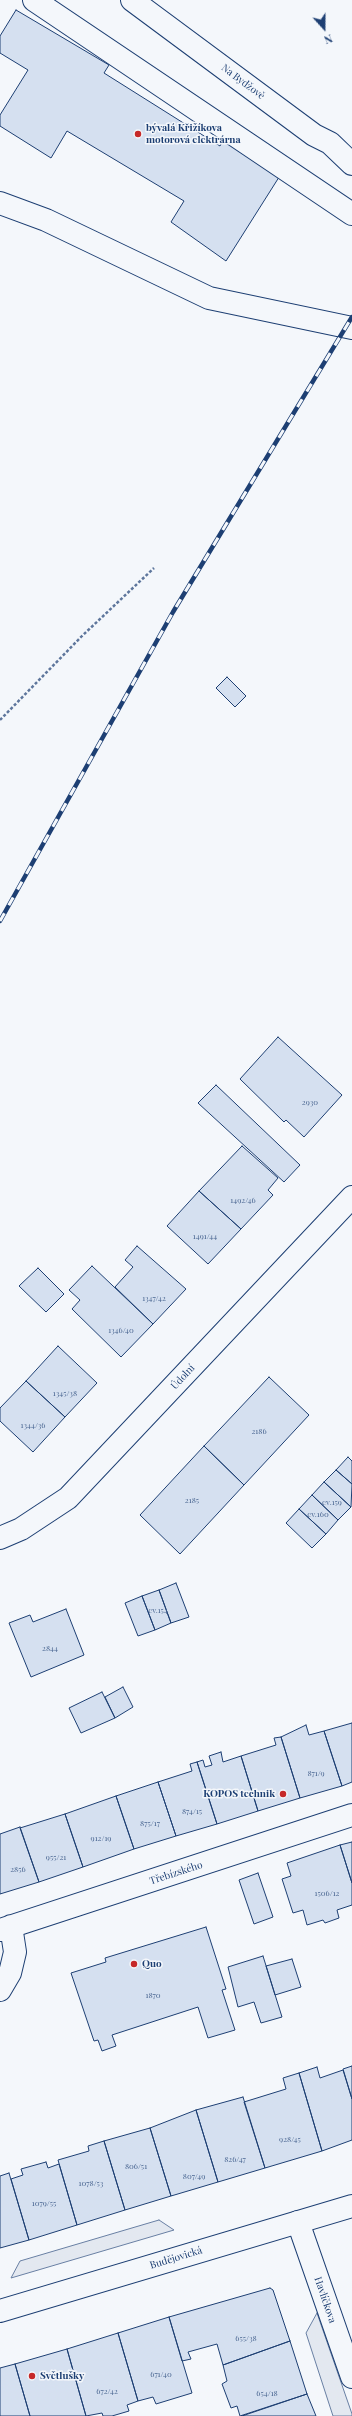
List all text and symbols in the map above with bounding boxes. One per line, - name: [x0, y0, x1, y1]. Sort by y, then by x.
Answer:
- north arrow: [304, 8, 344, 48]
- text: N: [322, 31, 335, 48]
- street label: Na Bydžově: [219, 62, 267, 102]
- place label: bývalá Křižíkova motorová elektrárna: [146, 122, 241, 146]
- marker: bývalá Křižíkova motorová elektrárna: [133, 129, 143, 139]
- house number: 2930: [302, 1097, 318, 1107]
- house number: 1492/46: [230, 1195, 256, 1205]
- house number: 1491/44: [193, 1231, 217, 1241]
- house number: 1347/42: [142, 1293, 166, 1303]
- house number: 1346/40: [108, 1325, 134, 1335]
- street label: Údolní: [169, 1362, 197, 1392]
- house number: 1345/38: [53, 1388, 77, 1398]
- house number: 1344/36: [21, 1420, 45, 1430]
- house number: 2186: [251, 1426, 267, 1436]
- house number: 2185: [185, 1495, 199, 1505]
- house number: ev.159: [322, 1497, 342, 1507]
- house number: ev.160: [307, 1509, 329, 1519]
- house number: ev.154: [148, 1605, 168, 1615]
- house number: 2844: [42, 1643, 58, 1653]
- house number: 871/9: [307, 1768, 325, 1778]
- place label: KOPOS technik: [203, 1788, 275, 1800]
- marker: KOPOS technik: [278, 1789, 288, 1799]
- house number: 874/15: [182, 1806, 202, 1816]
- house number: 875/17: [140, 1818, 160, 1828]
- house number: 912/19: [91, 1833, 111, 1843]
- house number: 955/21: [46, 1852, 66, 1862]
- street label: Třebízského: [148, 1859, 204, 1887]
- house number: 2856: [10, 1864, 26, 1874]
- house number: 1506/12: [315, 1888, 339, 1898]
- place label: Quo: [142, 1958, 162, 1970]
- marker: Quo: [129, 1959, 139, 1969]
- house number: 1870: [145, 1990, 161, 2000]
- house number: 928/45: [279, 2134, 301, 2144]
- house number: 826/47: [224, 2154, 246, 2164]
- house number: 806/51: [125, 2161, 147, 2171]
- house number: 807/49: [183, 2171, 205, 2181]
- house number: 1078/53: [79, 2178, 103, 2188]
- house number: 1079/55: [32, 2198, 56, 2208]
- street label: Budějovická: [148, 2244, 204, 2272]
- street label: Havlíčkova: [311, 2275, 339, 2325]
- house number: 655/38: [235, 2333, 257, 2343]
- house number: 671/40: [150, 2369, 172, 2379]
- place label: Světlušky: [40, 2370, 84, 2382]
- marker: Světlušky: [27, 2371, 37, 2381]
- house number: 672/42: [96, 2386, 118, 2396]
- house number: 654/18: [256, 2388, 278, 2398]

